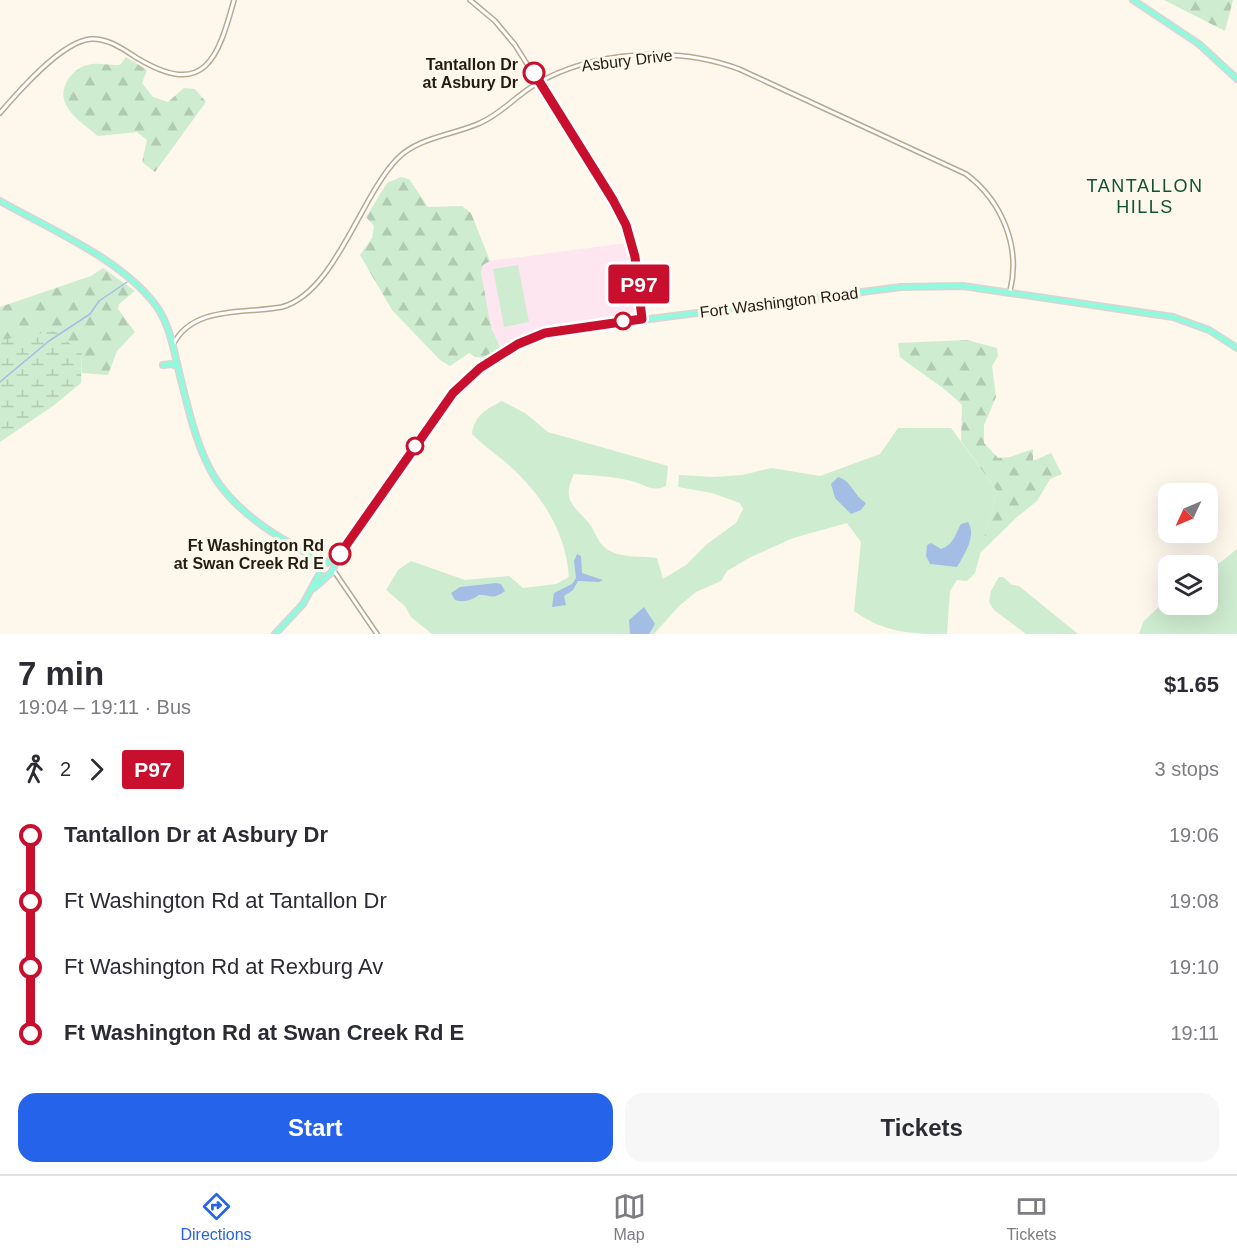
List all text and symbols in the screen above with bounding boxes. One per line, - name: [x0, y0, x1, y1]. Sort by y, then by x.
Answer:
- street label: Asbury Drive: [581, 46, 674, 75]
- place label: Tantallon Dr at Asbury Dr: [423, 56, 518, 91]
- marker: Tantallon Dr at Asbury Dr: [523, 62, 545, 84]
- district label: TANTALLON HILLS: [1087, 176, 1203, 217]
- line badge: P97: [604, 264, 674, 304]
- text: P97: [620, 273, 658, 296]
- street label: Fort Washington Road: [699, 284, 859, 321]
- unlabelled marker: [614, 312, 632, 330]
- unlabelled marker: [406, 437, 424, 455]
- north arrow: [1158, 483, 1218, 543]
- map controls: [1158, 483, 1218, 615]
- place label: Ft Washington Rd at Swan Creek Rd E: [174, 537, 324, 572]
- marker: Ft Washington Rd at Swan Creek Rd E: [329, 543, 351, 565]
- button: layers: [1158, 555, 1218, 615]
- text: 7 min: [18, 655, 104, 692]
- text: $1.65: [1164, 672, 1219, 697]
- text: 19:04 – 19:11 · Bus: [18, 696, 191, 718]
- icon: walk: [18, 753, 51, 786]
- icon: forward: [80, 753, 113, 786]
- text: 2: [60, 758, 71, 780]
- text: P97: [134, 758, 172, 781]
- text: 3 stops: [1155, 758, 1219, 780]
- text: Tantallon Dr at Asbury Dr: [64, 822, 328, 847]
- text: 19:06: [1169, 824, 1219, 846]
- text: Ft Washington Rd at Tantallon Dr: [64, 888, 387, 913]
- text: 19:08: [1169, 890, 1219, 912]
- text: Ft Washington Rd at Rexburg Av: [64, 954, 383, 979]
- text: 19:10: [1169, 956, 1219, 978]
- text: Ft Washington Rd at Swan Creek Rd E: [64, 1020, 464, 1045]
- text: 19:11: [1170, 1022, 1219, 1044]
- button: Start: [18, 1093, 613, 1162]
- button: Tickets: [625, 1093, 1219, 1162]
- tab: Directions: [180, 1190, 252, 1244]
- tab: Map: [613, 1190, 646, 1244]
- tab: Tickets: [1006, 1190, 1057, 1244]

